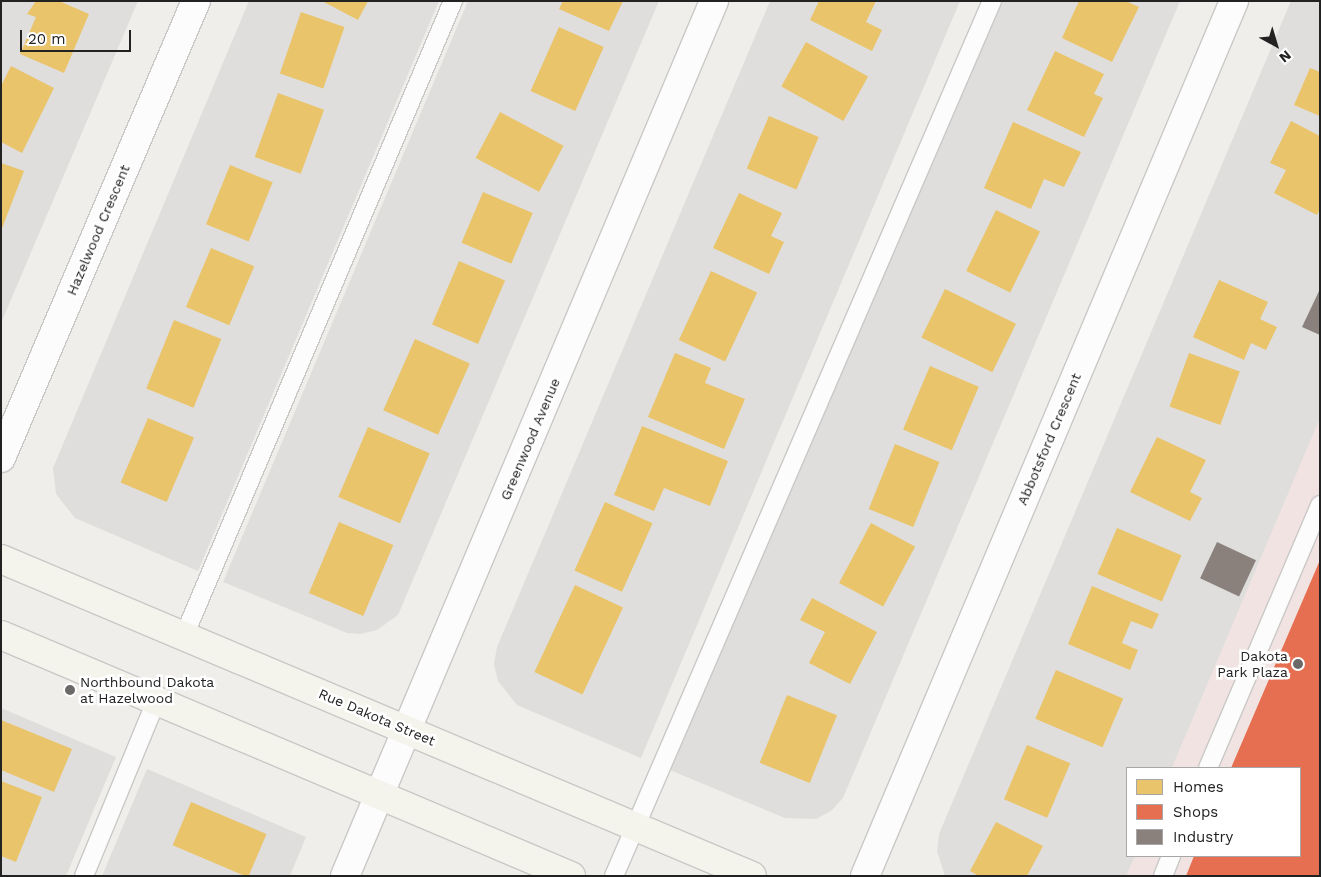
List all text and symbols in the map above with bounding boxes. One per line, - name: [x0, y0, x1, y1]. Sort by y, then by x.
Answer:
- scale bar: [22, 20, 134, 52]
- north arrow: [1251, 20, 1301, 70]
- text: 20 m: [28, 30, 66, 48]
- text: N: [1276, 47, 1295, 66]
- street label: Hazelwood Crescent: [63, 162, 133, 298]
- street label: Abbotsford Crescent: [1014, 370, 1084, 508]
- street label: Greenwood Avenue: [497, 375, 563, 503]
- place label: Dakota Park Plaza: [1217, 648, 1288, 680]
- marker: Dakota Park Plaza: [1292, 658, 1304, 670]
- place label: Northbound Dakota at Hazelwood: [80, 674, 214, 706]
- marker: Northbound Dakota at Hazelwood: [64, 684, 76, 696]
- street label: Rue Dakota Street: [316, 685, 438, 749]
- legend: [1126, 767, 1301, 857]
- text: Homes: [1173, 778, 1224, 796]
- text: Shops: [1173, 803, 1218, 821]
- text: Industry: [1173, 828, 1233, 846]

